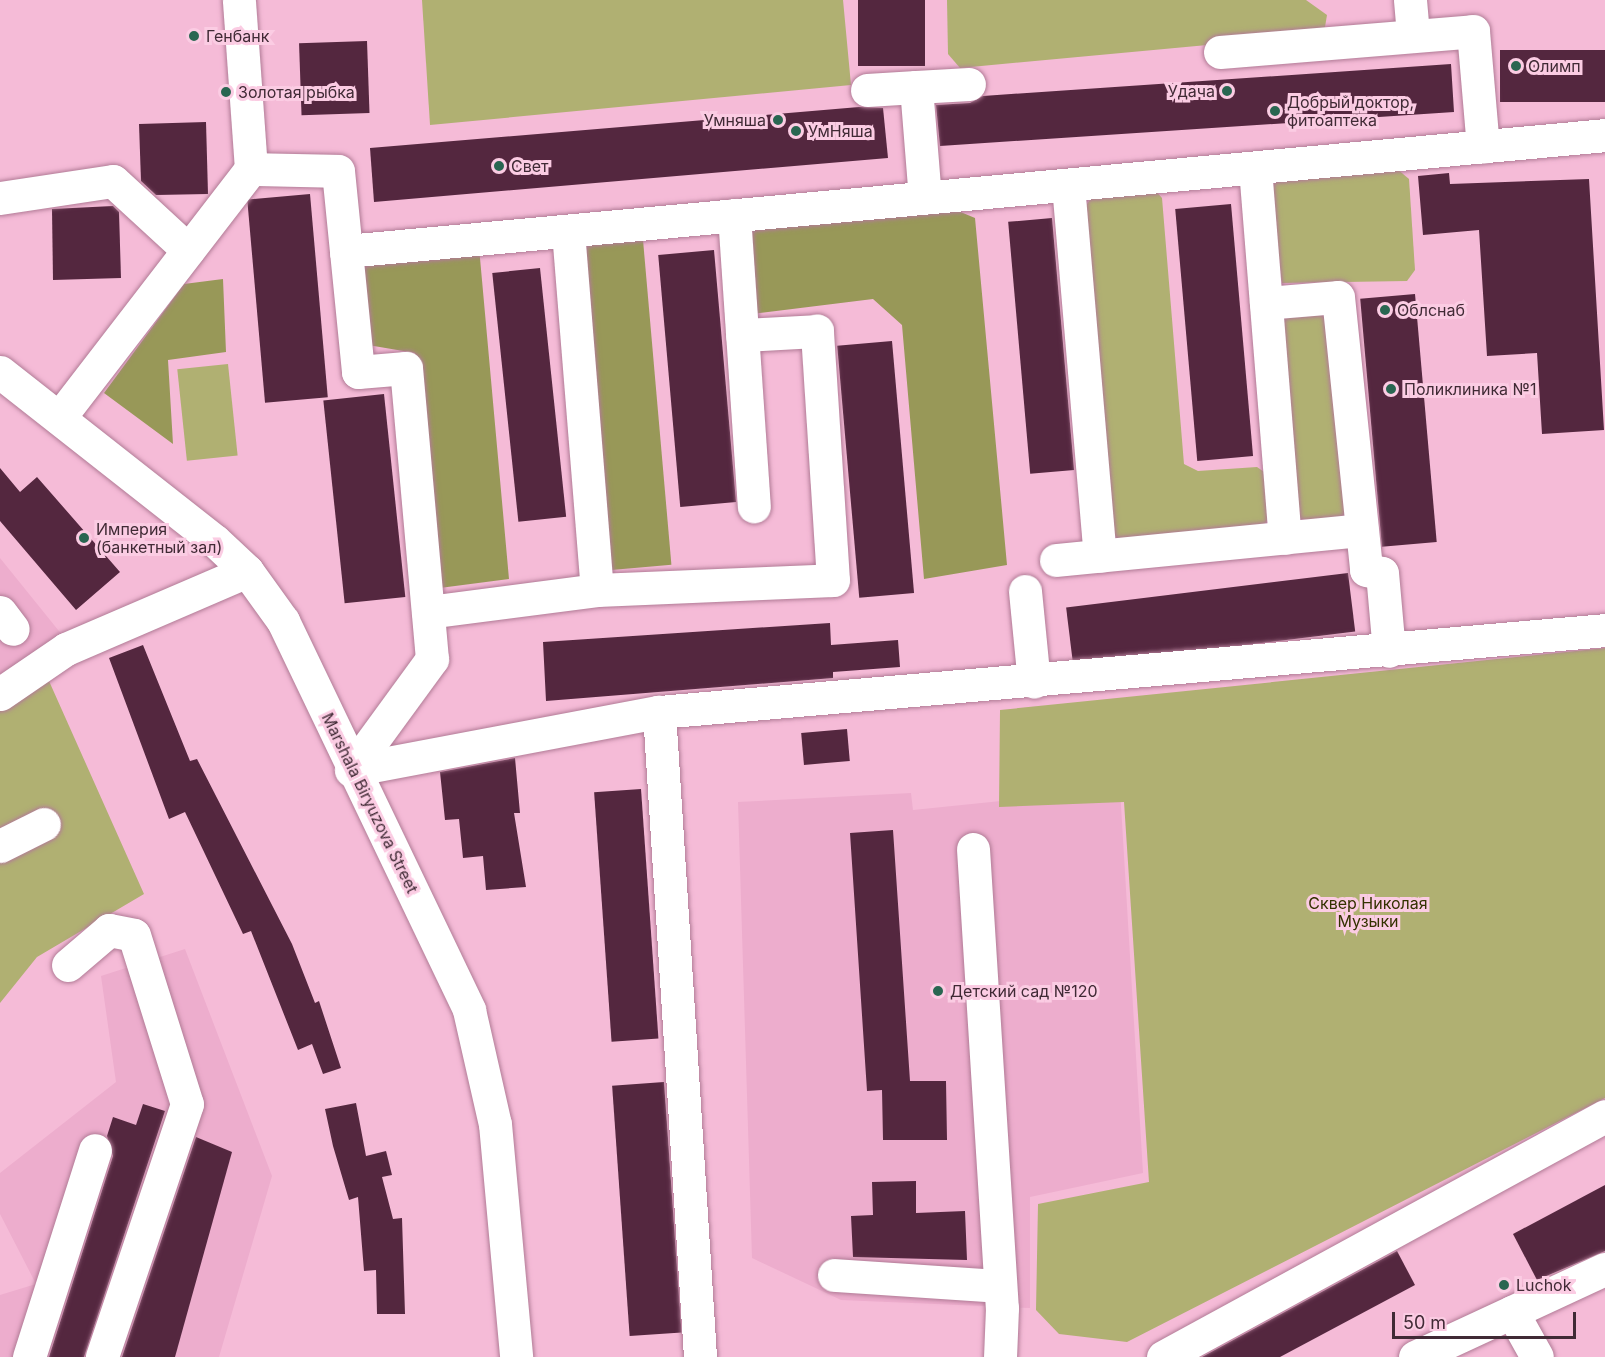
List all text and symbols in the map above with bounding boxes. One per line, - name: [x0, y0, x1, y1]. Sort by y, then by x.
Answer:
- place label: Генбанк: [206, 26, 269, 46]
- marker: Генбанк: [187, 29, 201, 43]
- place label: Олимп: [1528, 56, 1581, 76]
- marker: Олимп: [1509, 59, 1523, 73]
- place label: Удача: [1168, 81, 1215, 101]
- place label: Золотая рыбка: [238, 82, 355, 102]
- marker: Удача: [1220, 84, 1234, 98]
- marker: Золотая рыбка: [219, 85, 233, 99]
- place label: Добрый доктор, фитоаптека: [1287, 92, 1414, 130]
- marker: Добрый доктор, фитоаптека: [1268, 104, 1282, 118]
- place label: Умняша: [704, 110, 766, 130]
- marker: Умняша: [771, 113, 785, 127]
- place label: УмНяша: [808, 121, 873, 141]
- marker: УмНяша: [789, 124, 803, 138]
- place label: Свет: [511, 156, 549, 176]
- marker: Свет: [492, 159, 506, 173]
- place label: Облснаб: [1397, 300, 1465, 320]
- marker: Облснаб: [1378, 303, 1392, 317]
- place label: Поликлиника №1: [1404, 379, 1537, 399]
- marker: Поликлиника №1: [1382, 380, 1400, 398]
- place label: Империя (банкетный зал): [96, 519, 222, 557]
- marker: Империя (банкетный зал): [77, 531, 91, 545]
- street label: Marshala Biryuzova Street: [318, 710, 422, 896]
- park label: Сквер Николая Музыки: [1308, 893, 1428, 931]
- place label: Детский сад №120: [950, 981, 1098, 1001]
- marker: Детский сад №120: [931, 984, 945, 998]
- place label: Luchok: [1516, 1275, 1571, 1295]
- marker: Luchok: [1497, 1278, 1511, 1292]
- scale bar: [1395, 1300, 1580, 1338]
- text: 50 m: [1403, 1312, 1446, 1333]

